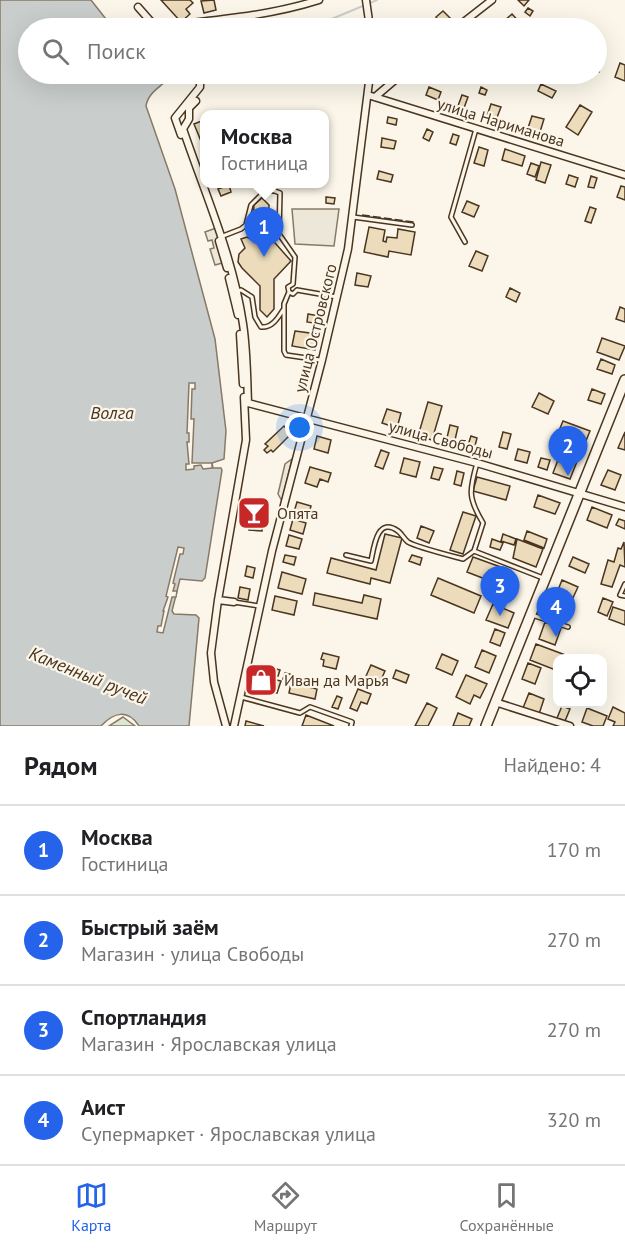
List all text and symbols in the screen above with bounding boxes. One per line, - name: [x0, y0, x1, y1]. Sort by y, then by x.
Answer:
- search box: [18, 18, 607, 84]
- icon: search: [39, 35, 72, 68]
- text: Поиск: [87, 37, 146, 65]
- street label: улица Нариманова: [435, 93, 567, 151]
- popup: [200, 110, 329, 188]
- text: Москва: [221, 122, 292, 150]
- text: Гостиница: [221, 150, 308, 176]
- pin: 1: [244, 208, 284, 257]
- street label: улица Островского: [289, 262, 341, 394]
- water label: Волга: [90, 401, 134, 424]
- your location: [285, 413, 314, 442]
- street label: улица Свободы: [387, 415, 495, 463]
- pin: 2: [548, 426, 588, 476]
- bar icon: Опята: [236, 495, 272, 531]
- place label: Опята: [277, 503, 318, 523]
- pin: 3: [480, 566, 520, 616]
- pin: 4: [536, 588, 576, 637]
- water label: Каменный ручей: [26, 641, 151, 710]
- map controls: [553, 654, 607, 708]
- button: locate: [553, 654, 607, 708]
- shop icon: Иван да Марья: [243, 662, 279, 698]
- place label: Иван да Марья: [284, 670, 389, 690]
- text: Рядом: [24, 749, 98, 782]
- text: Найдено: 4: [504, 752, 601, 778]
- text: Москва: [81, 823, 153, 851]
- text: 1: [38, 837, 49, 863]
- text: 170 m: [547, 837, 601, 863]
- text: Гостиница: [81, 851, 169, 877]
- text: Быстрый заём: [81, 913, 219, 941]
- text: 2: [38, 927, 49, 953]
- text: 270 m: [547, 927, 601, 953]
- text: Магазин · улица Свободы: [81, 941, 304, 967]
- text: Спортландия: [81, 1003, 207, 1031]
- text: 3: [38, 1017, 49, 1043]
- text: 270 m: [547, 1017, 601, 1043]
- text: Магазин · Ярославская улица: [81, 1031, 337, 1057]
- text: Аист: [81, 1093, 125, 1121]
- text: 4: [38, 1107, 49, 1133]
- text: 320 m: [547, 1107, 601, 1133]
- text: Супермаркет · Ярославская улица: [81, 1121, 376, 1147]
- tab: Карта: [71, 1179, 112, 1235]
- tab: Маршрут: [254, 1179, 317, 1235]
- tab: Сохранённые: [459, 1179, 554, 1235]

